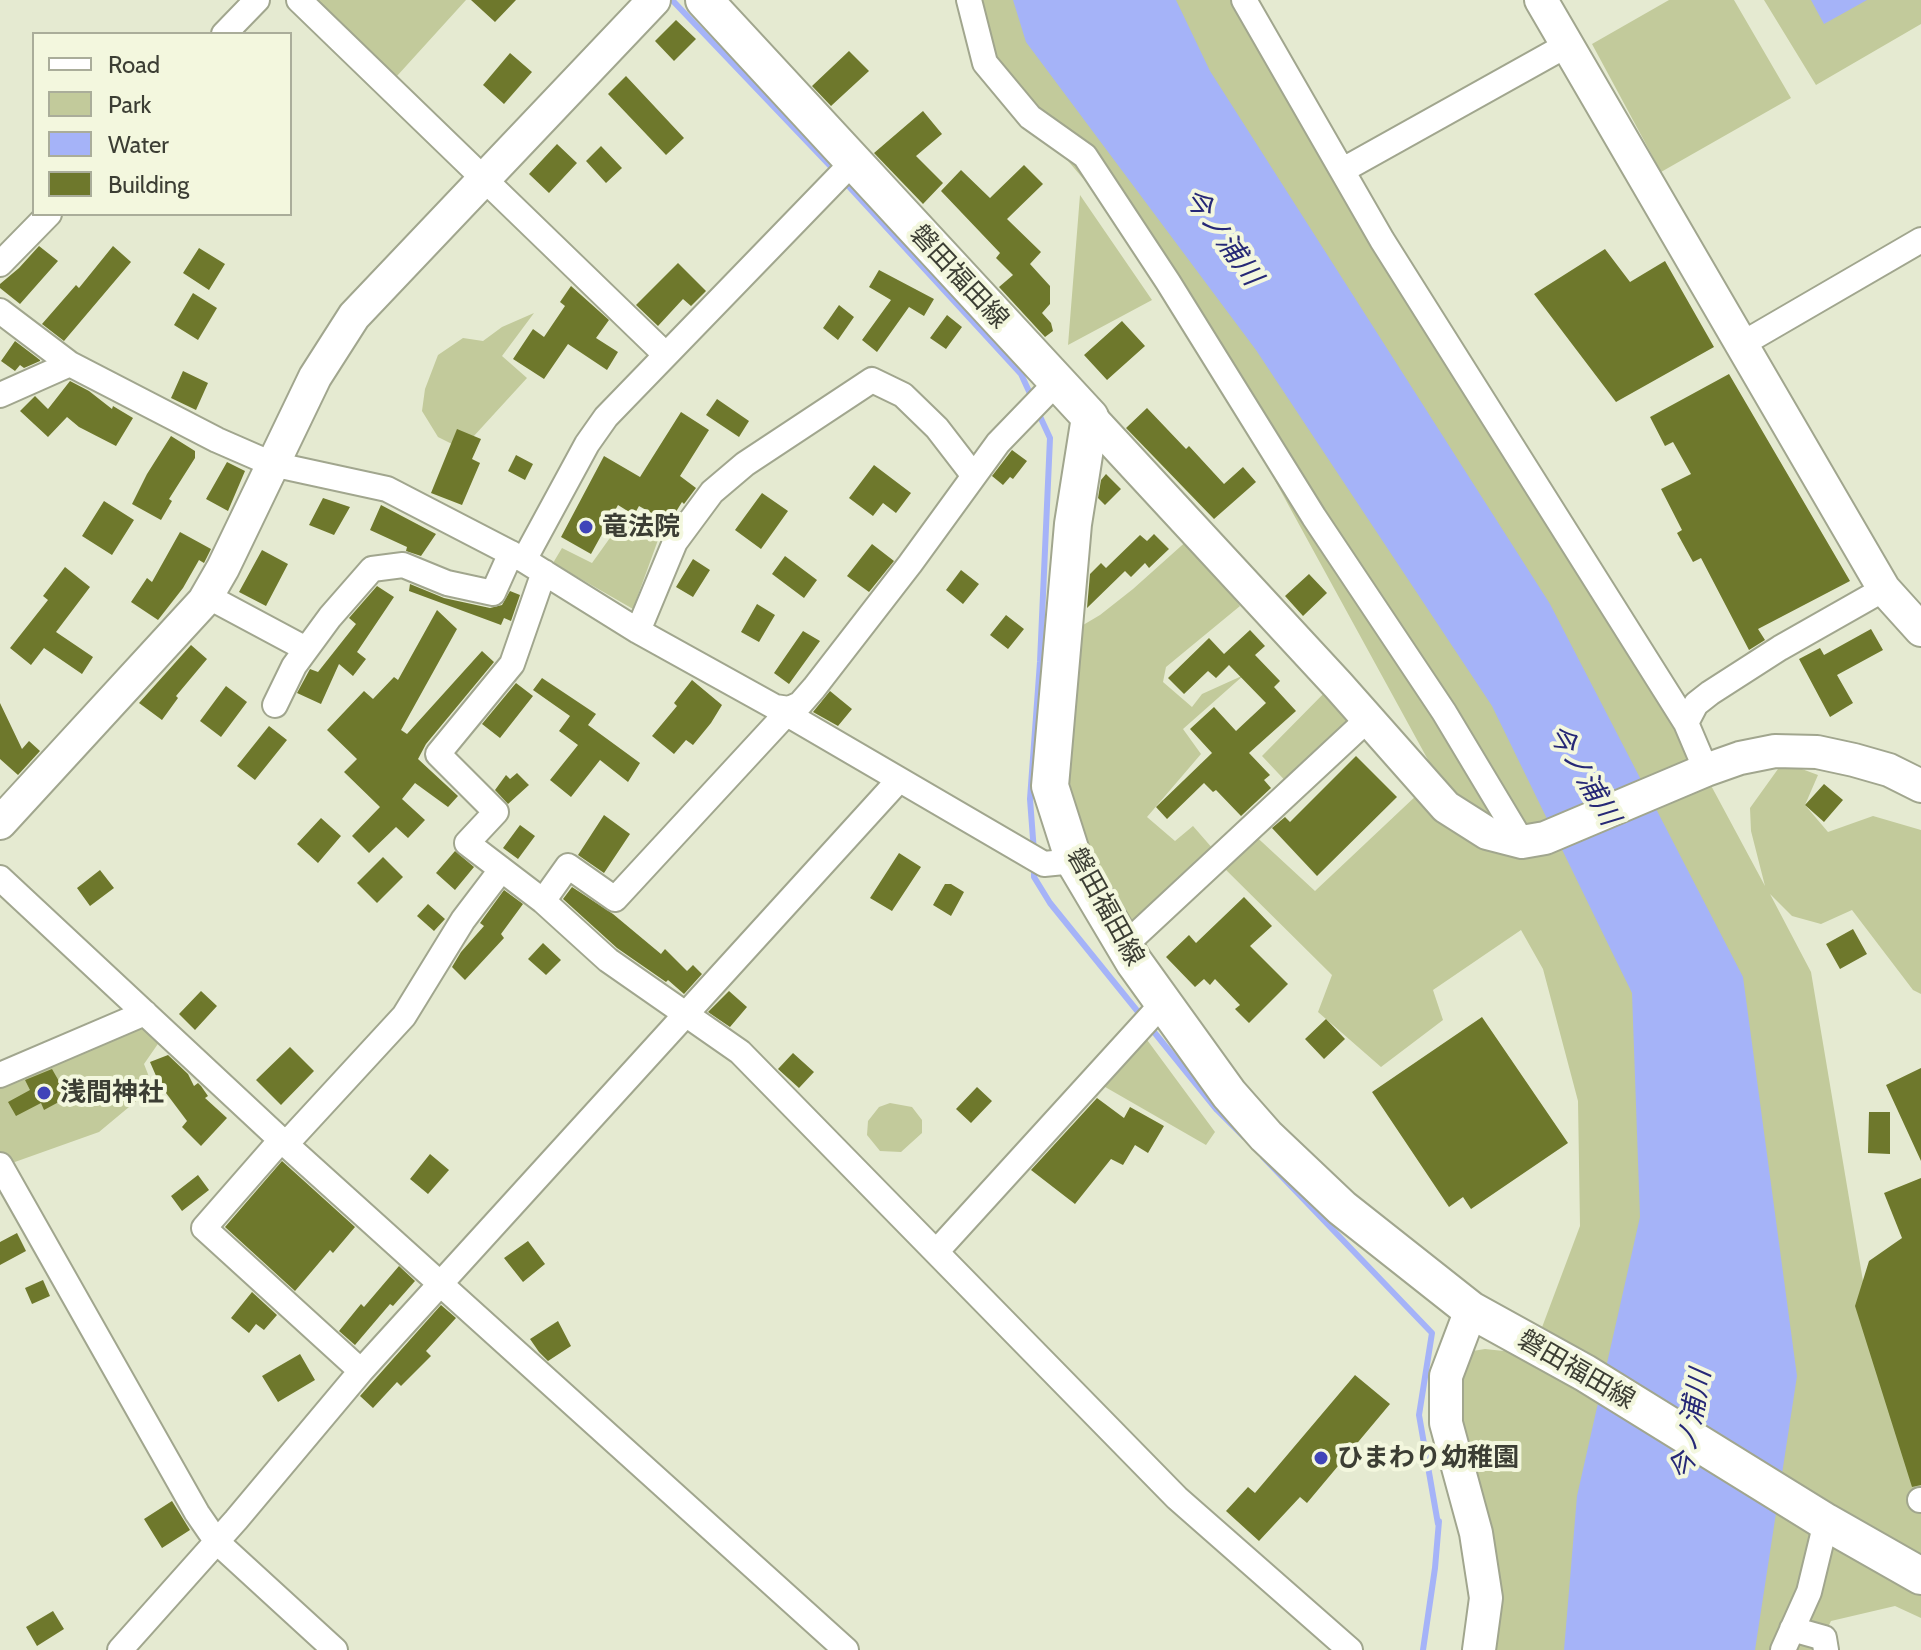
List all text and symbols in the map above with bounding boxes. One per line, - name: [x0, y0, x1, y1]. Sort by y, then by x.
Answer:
- legend: [32, 32, 292, 216]
- text: Road: [108, 50, 160, 79]
- text: Park: [108, 90, 151, 119]
- text: Water: [108, 130, 169, 159]
- text: Building: [108, 170, 189, 199]
- water label: 今ノ浦川: [1175, 182, 1269, 292]
- street label: 磐田福田線: [903, 219, 1015, 335]
- place label: 竜法院: [602, 511, 680, 543]
- marker: 竜法院: [577, 518, 595, 536]
- water label: 今ノ浦川: [1540, 718, 1626, 832]
- street label: 磐田福田線: [1060, 843, 1150, 971]
- place label: 浅間神社: [60, 1077, 164, 1109]
- marker: 浅間神社: [35, 1084, 53, 1102]
- street label: 磐田福田線: [1512, 1324, 1640, 1416]
- water label: 今ノ浦川: [1666, 1367, 1718, 1483]
- place label: ひまわり幼稚園: [1337, 1442, 1519, 1474]
- marker: ひまわり幼稚園: [1312, 1449, 1330, 1467]

